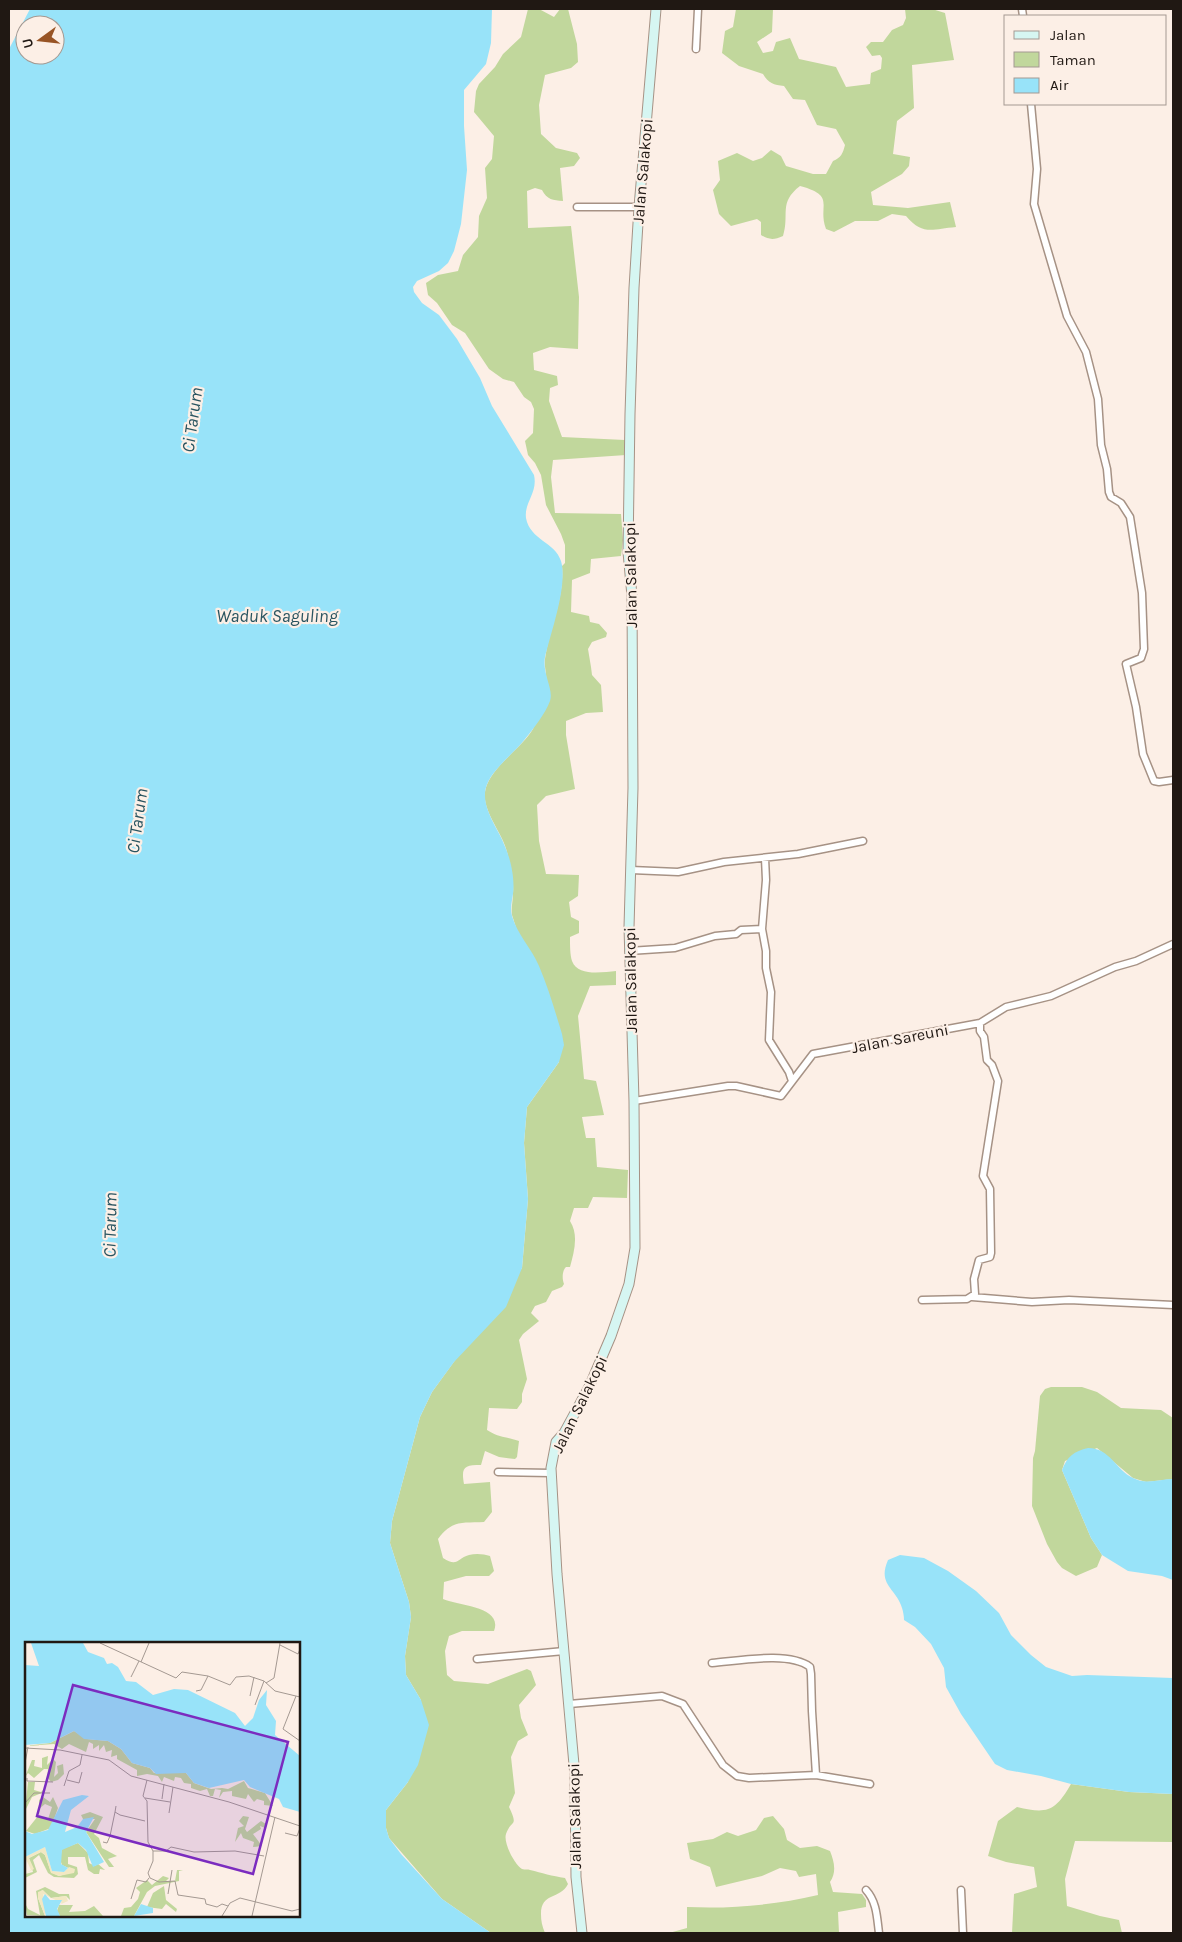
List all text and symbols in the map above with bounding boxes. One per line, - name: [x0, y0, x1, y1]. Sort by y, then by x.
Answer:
- north arrow: [15, 15, 65, 65]
- legend: [1004, 15, 1167, 105]
- text: Jalan: [1050, 26, 1086, 44]
- text: U: [18, 36, 37, 50]
- text: Taman: [1050, 51, 1096, 69]
- text: Air: [1050, 76, 1069, 94]
- street label: Jalan Salakopi: [628, 118, 657, 224]
- water label: Ci Tarum: [177, 386, 207, 454]
- street label: Jalan Salakopi: [620, 522, 641, 628]
- water label: Waduk Saguling: [216, 605, 339, 627]
- water label: Ci Tarum: [122, 787, 152, 855]
- street label: Jalan Salakopi: [620, 927, 641, 1033]
- street label: Jalan Sareuni: [850, 1020, 950, 1057]
- water label: Ci Tarum: [98, 1192, 122, 1258]
- street label: Jalan Salakopi: [548, 1353, 611, 1456]
- inset map: [25, 1642, 300, 1917]
- street label: Jalan Salakopi: [564, 1763, 585, 1869]

